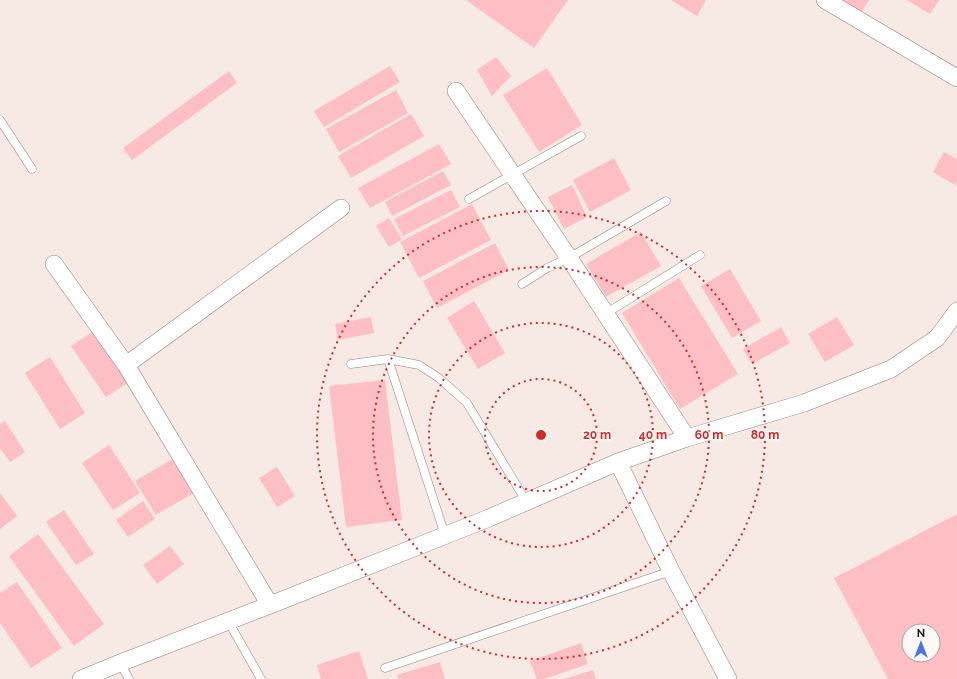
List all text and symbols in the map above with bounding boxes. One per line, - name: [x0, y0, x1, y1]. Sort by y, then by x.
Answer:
- centre of rings: [534, 428, 548, 442]
- text: 20 m: [583, 428, 611, 442]
- text: 40 m: [639, 428, 667, 442]
- text: 60 m: [695, 428, 723, 442]
- text: 80 m: [751, 428, 779, 442]
- north arrow: [901, 623, 941, 663]
- text: N: [917, 627, 925, 640]

